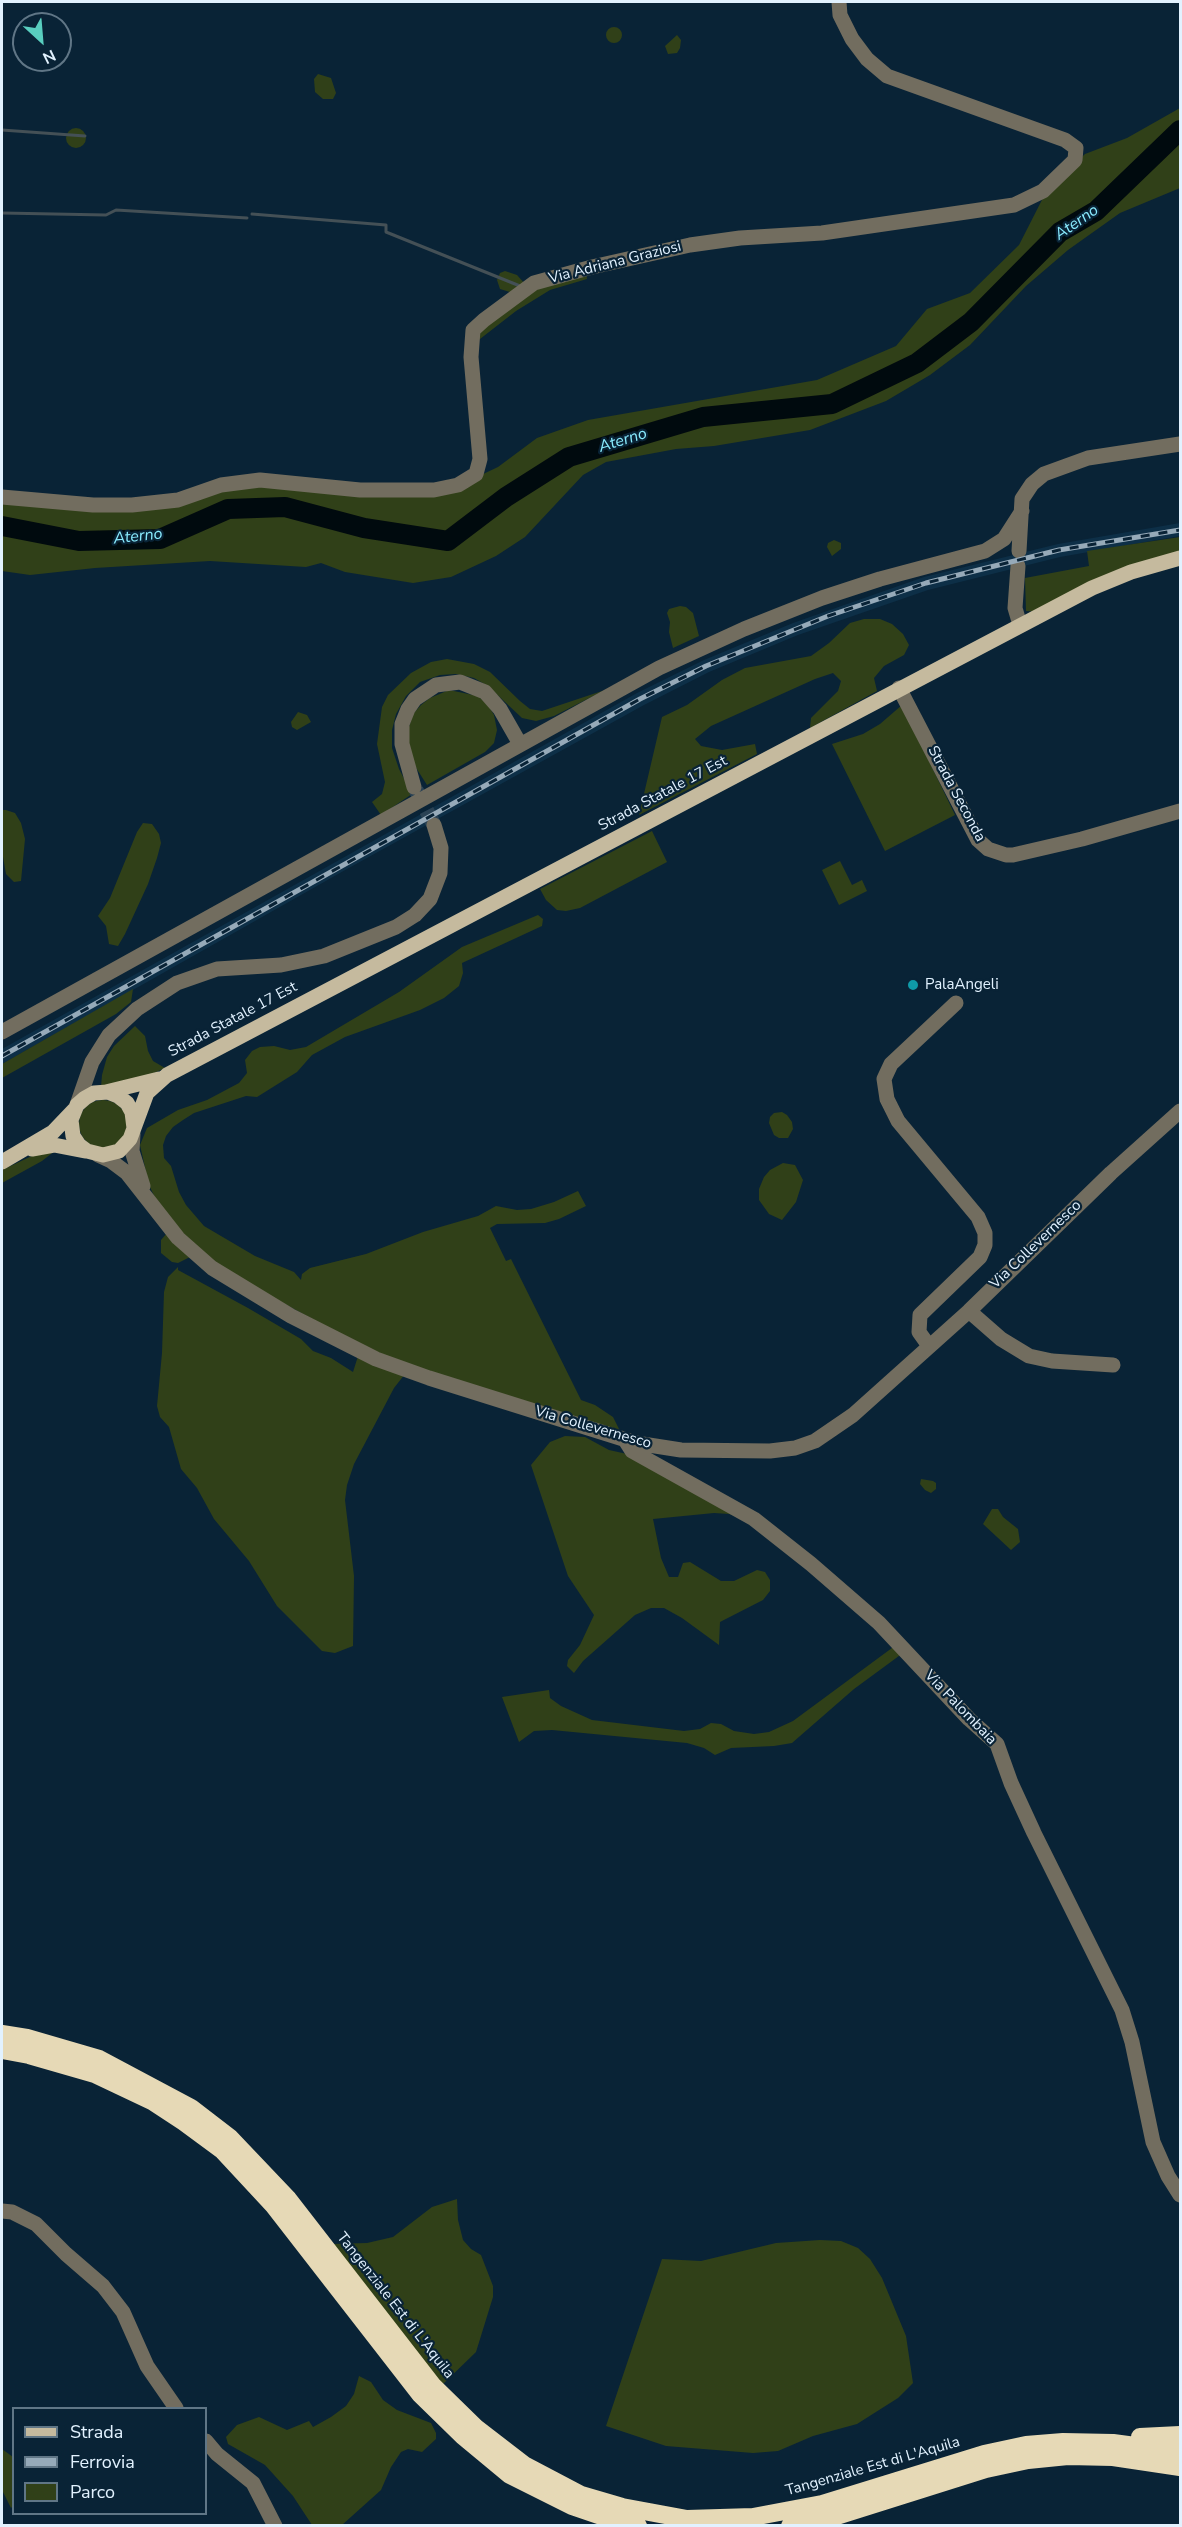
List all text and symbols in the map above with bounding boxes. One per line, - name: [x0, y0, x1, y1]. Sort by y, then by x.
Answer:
- north arrow: [12, 12, 72, 72]
- text: N: [39, 44, 59, 69]
- water label: Aterno: [1051, 201, 1103, 245]
- street label: Via Adriana Graziosi: [547, 238, 683, 288]
- water label: Aterno: [597, 425, 649, 457]
- water label: Aterno: [113, 525, 163, 549]
- street label: Strada Seconda: [923, 743, 989, 845]
- street label: Strada Statale 17 Est: [596, 753, 730, 835]
- place label: PalaAngeli: [925, 976, 999, 994]
- marker: PalaAngeli: [906, 978, 920, 992]
- street label: Strada Statale 17 Est: [166, 979, 300, 1061]
- street label: Via Collevernesco: [987, 1197, 1085, 1293]
- street label: Via Collevernesco: [533, 1403, 653, 1453]
- street label: Via Palombaia: [920, 1667, 1000, 1749]
- street label: Tangenziale Est di L'Aquila: [332, 2229, 458, 2383]
- legend: [12, 2407, 207, 2515]
- text: Strada: [70, 2420, 123, 2444]
- street label: Tangenziale Est di L'Aquila: [784, 2433, 962, 2501]
- text: Ferrovia: [70, 2450, 135, 2474]
- text: Parco: [70, 2480, 115, 2504]

